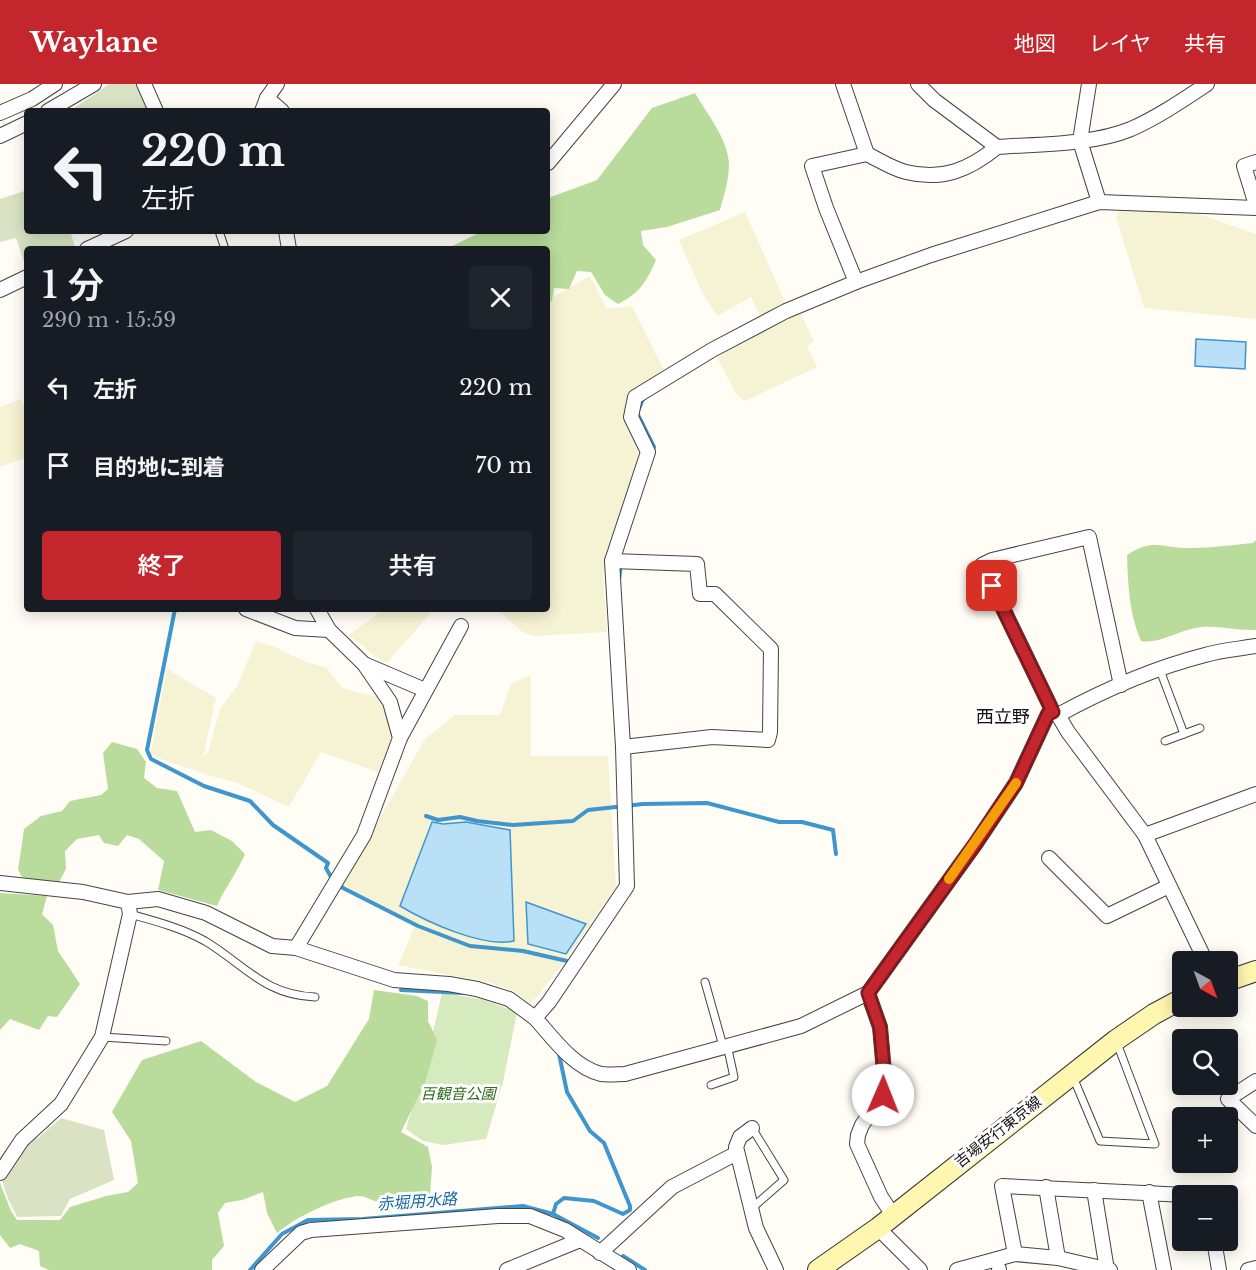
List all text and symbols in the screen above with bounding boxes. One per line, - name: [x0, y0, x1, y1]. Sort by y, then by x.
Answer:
- text: Waylane: [30, 25, 158, 60]
- text: 地図: [1014, 31, 1056, 57]
- text: レイヤ: [1089, 31, 1151, 57]
- text: 共有: [1184, 31, 1226, 57]
- text: 220 m: [141, 125, 285, 177]
- icon: left: [42, 132, 120, 210]
- text: 左折: [141, 182, 195, 215]
- text: 1 分: [42, 263, 104, 308]
- button: close: [469, 266, 532, 329]
- text: 290 m · 15:59: [42, 308, 176, 332]
- icon: left: [42, 371, 75, 404]
- text: 220 m: [459, 374, 532, 401]
- text: 左折: [93, 376, 137, 403]
- icon: arrive: [42, 449, 75, 482]
- text: 70 m: [475, 452, 532, 479]
- text: 目的地に到着: [93, 454, 225, 481]
- button: 終了: [42, 531, 281, 600]
- button: 共有: [293, 531, 532, 600]
- pin: [966, 560, 1017, 611]
- icon: arrive: [975, 569, 1008, 602]
- district label: 西立野: [976, 706, 1030, 728]
- north arrow: [1172, 951, 1238, 1017]
- map controls: [1172, 951, 1238, 1251]
- button: search: [1172, 1029, 1238, 1095]
- position arrow: [851, 1063, 915, 1127]
- park label: 百観音公園: [420, 1084, 497, 1103]
- street label: 吉場安行東京線: [950, 1092, 1045, 1171]
- button: +: [1172, 1107, 1238, 1173]
- button: −: [1172, 1185, 1238, 1251]
- water label: 赤堀用水路: [376, 1188, 460, 1214]

